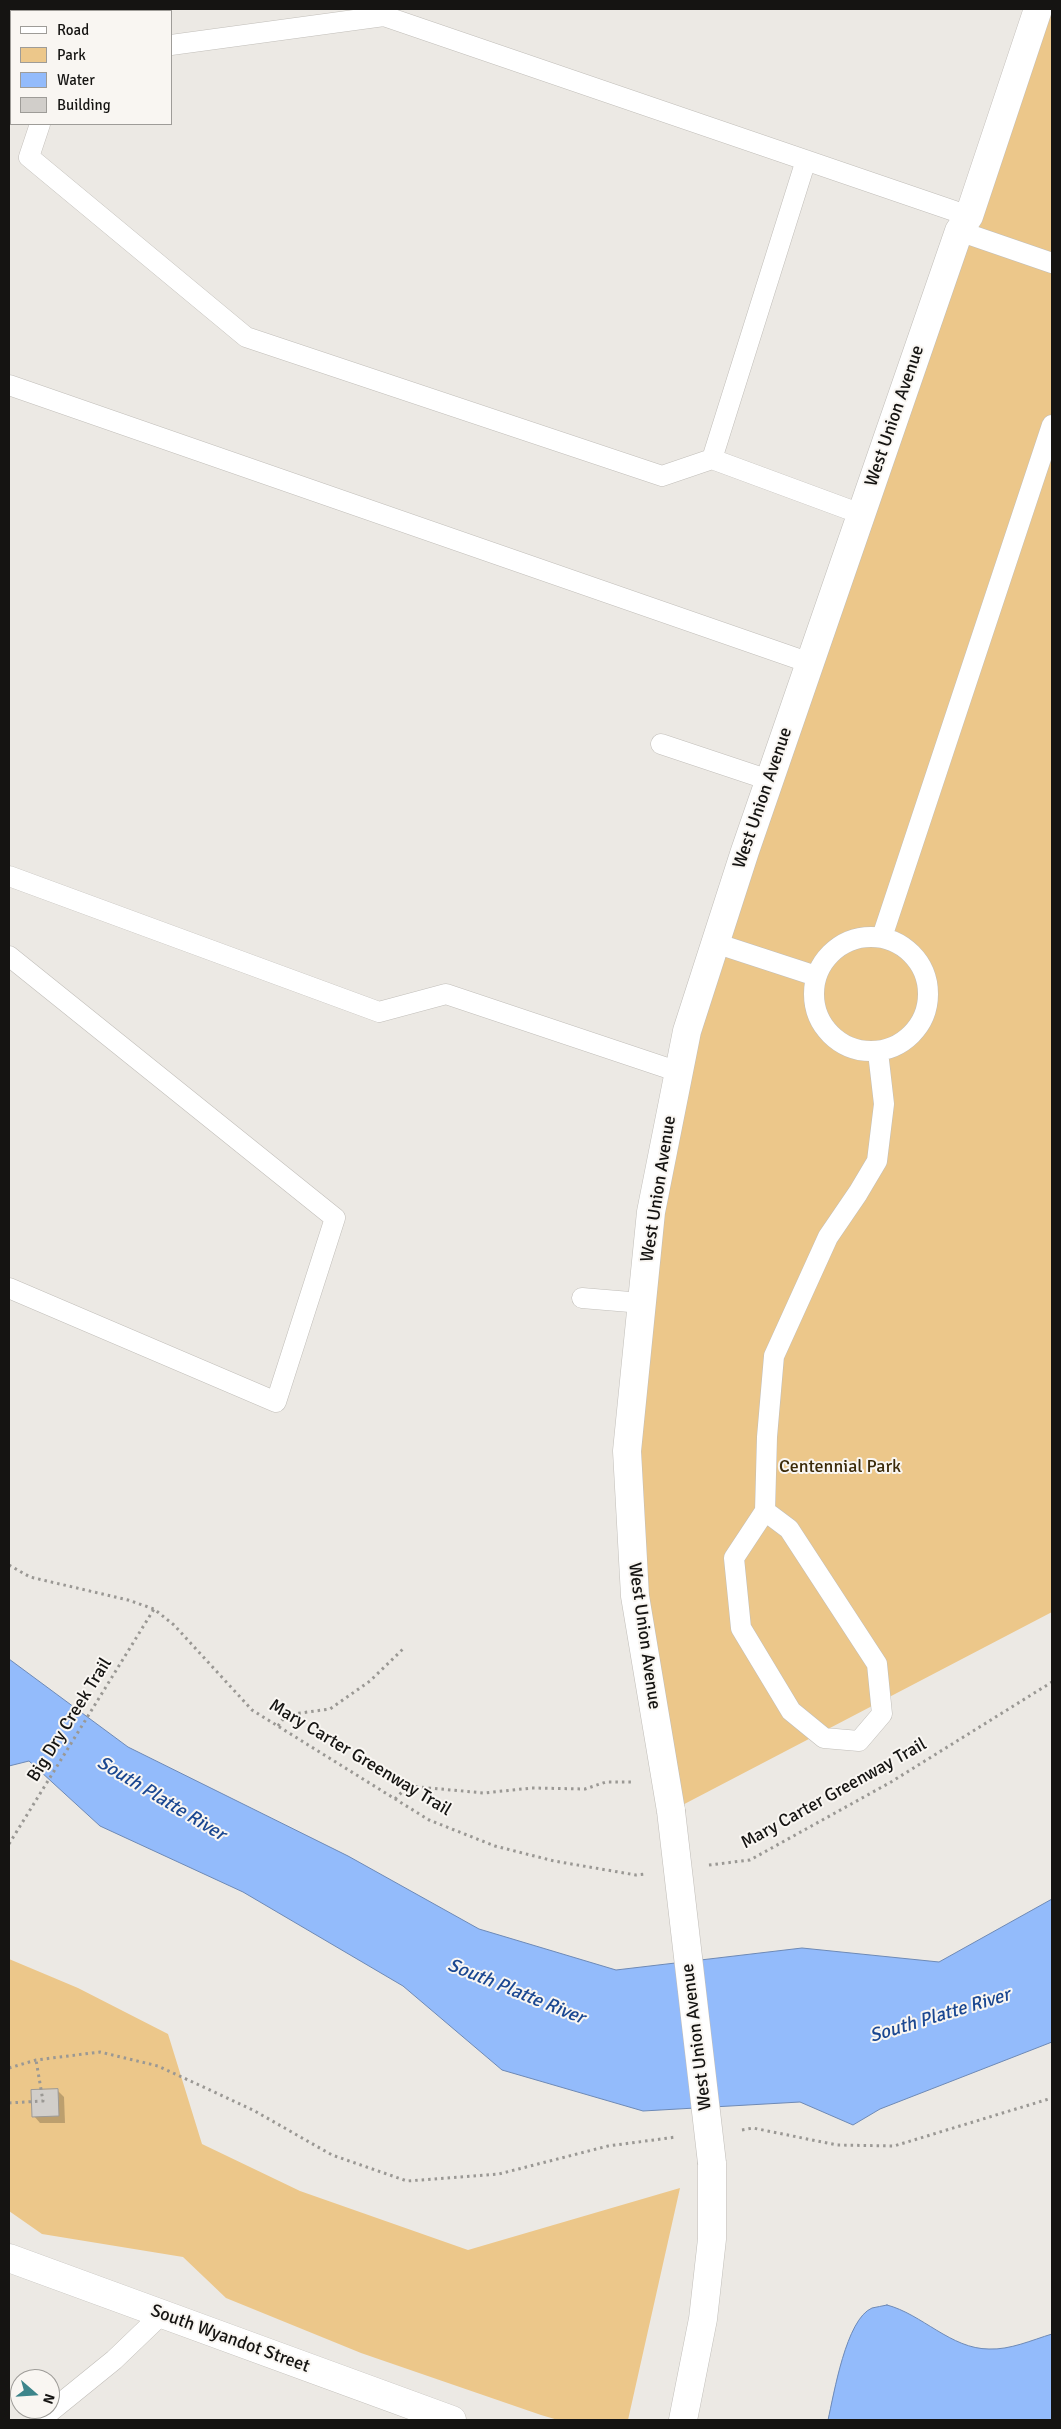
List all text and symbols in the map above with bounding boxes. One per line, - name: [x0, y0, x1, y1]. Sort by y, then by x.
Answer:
- legend: [10, 10, 172, 125]
- text: Road: [57, 21, 89, 39]
- text: Park: [57, 46, 86, 64]
- text: Water: [57, 71, 95, 89]
- text: Building: [57, 96, 111, 114]
- street label: West Union Avenue: [861, 343, 929, 489]
- street label: West Union Avenue: [729, 725, 797, 871]
- street label: West Union Avenue: [637, 1114, 681, 1264]
- park label: Centennial Park: [779, 1456, 901, 1478]
- street label: West Union Avenue: [623, 1561, 665, 1711]
- street label: Big Dry Creek Trail: [23, 1654, 117, 1786]
- street label: Mary Carter Greenway Trail: [265, 1695, 455, 1821]
- street label: Mary Carter Greenway Trail: [737, 1734, 931, 1854]
- water label: South Platte River: [93, 1752, 229, 1846]
- water label: South Platte River: [444, 1954, 588, 2030]
- street label: West Union Avenue: [677, 1962, 717, 2112]
- water label: South Platte River: [867, 1984, 1013, 2048]
- street label: South Wyandot Street: [148, 2300, 312, 2378]
- north arrow: [10, 2369, 60, 2419]
- text: N: [39, 2391, 58, 2406]

